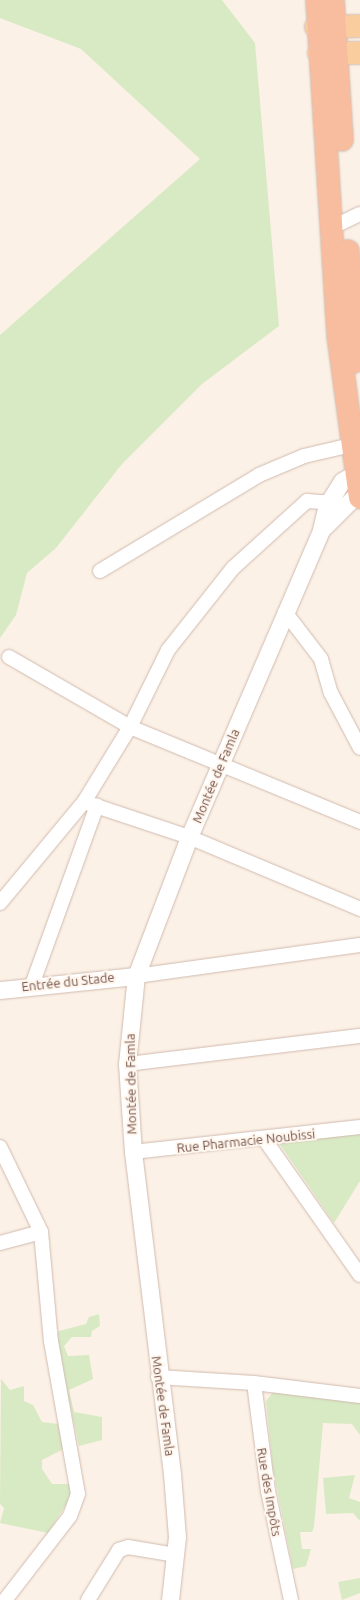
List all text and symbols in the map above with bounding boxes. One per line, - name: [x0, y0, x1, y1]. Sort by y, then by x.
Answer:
- street label: Montée de Famla: [189, 727, 243, 825]
- street label: Entrée du Stade: [21, 969, 115, 995]
- street label: Montée de Famla: [122, 1033, 140, 1135]
- street label: Rue Pharmacie Noubissi: [176, 1126, 316, 1156]
- street label: Montée de Famla: [148, 1355, 178, 1457]
- street label: Rue des Impôts: [254, 1447, 284, 1537]

